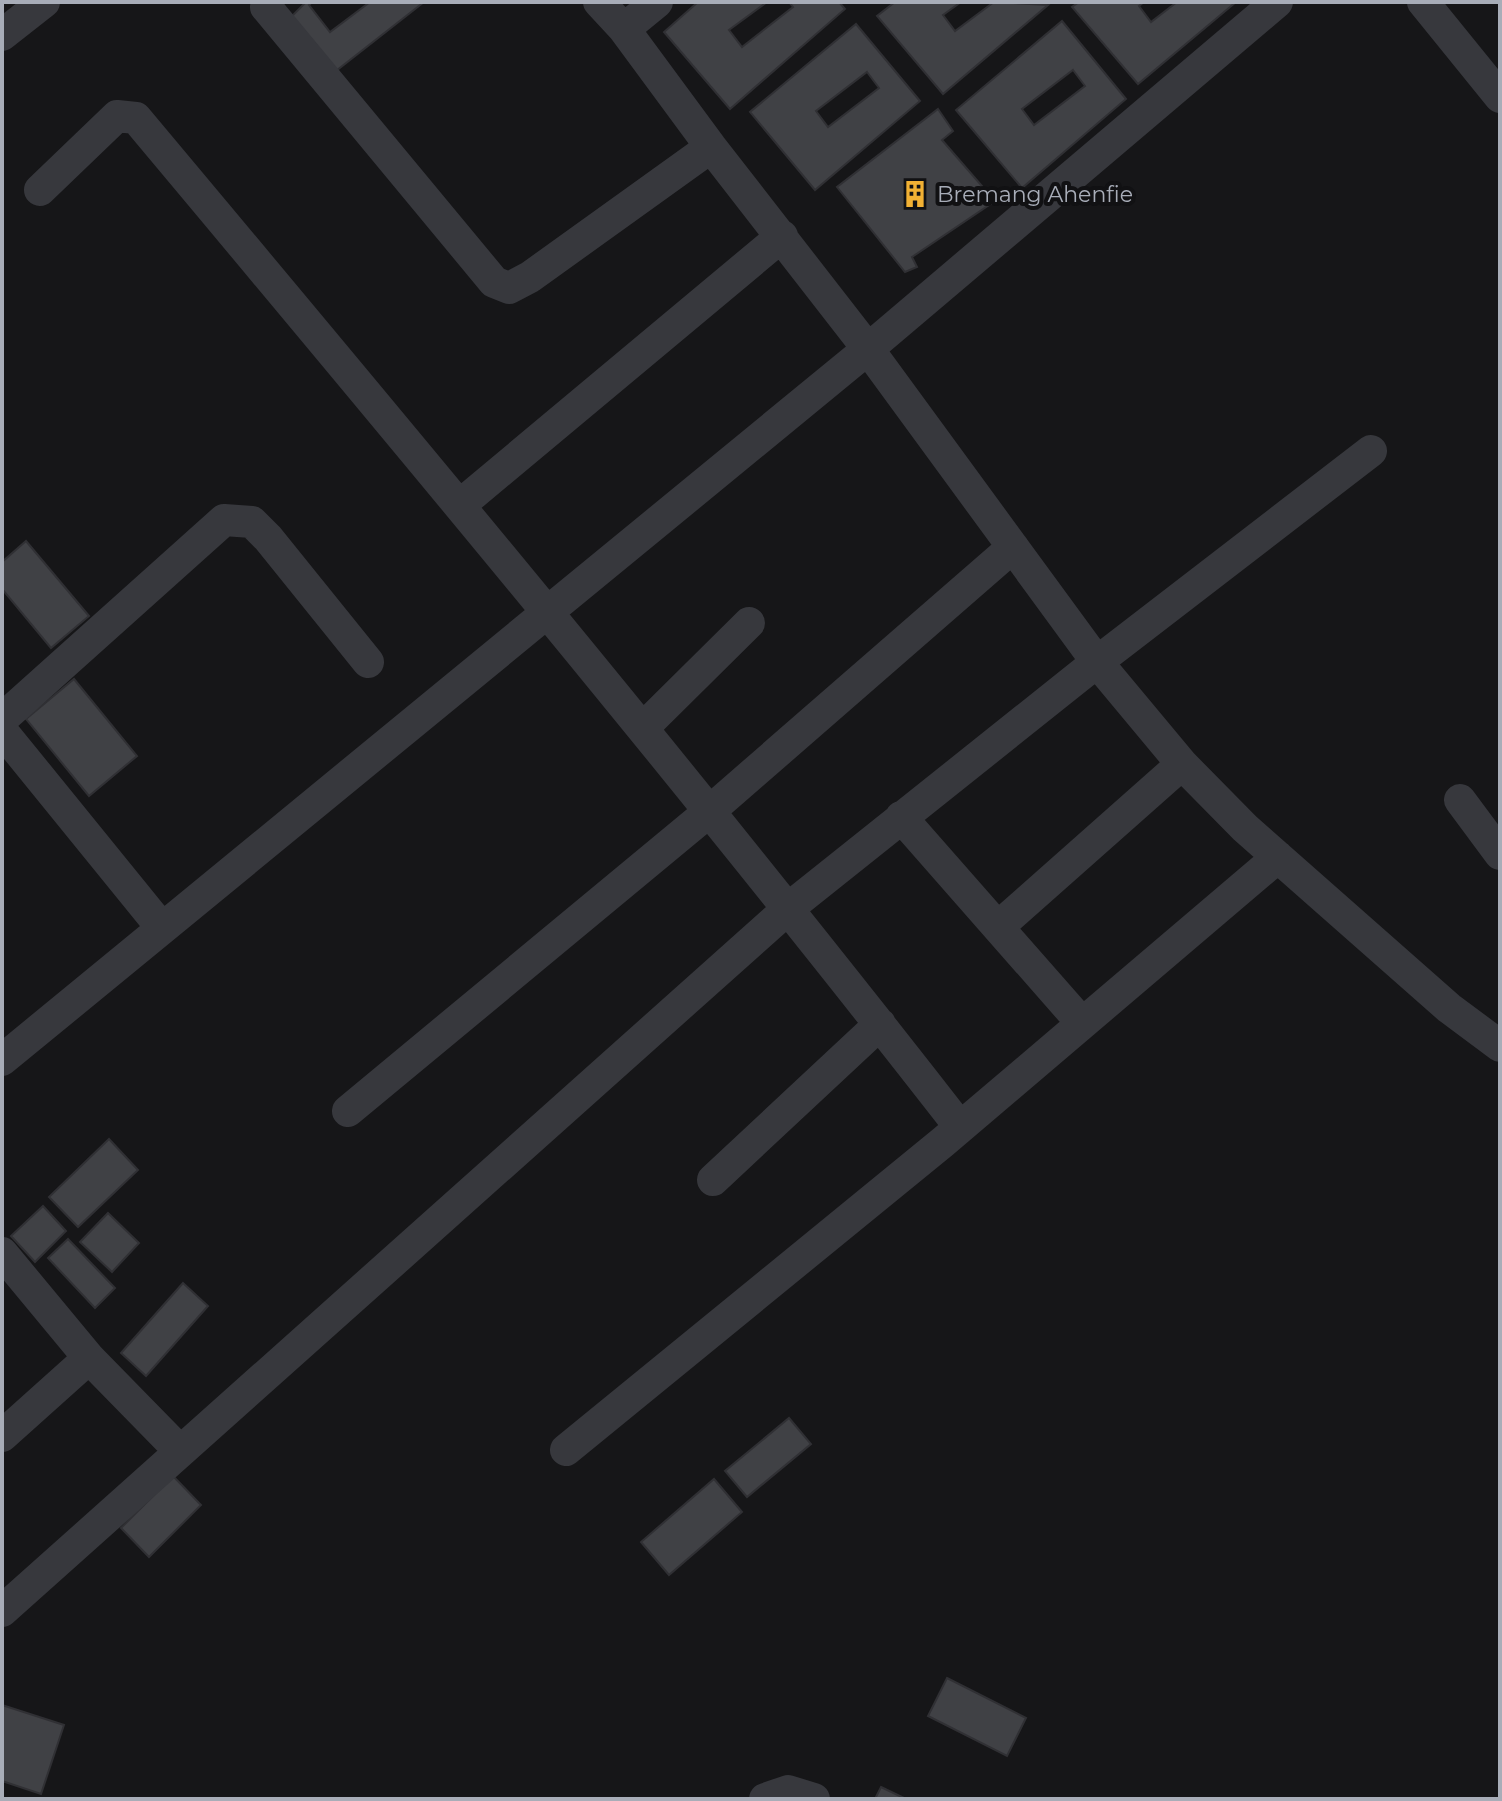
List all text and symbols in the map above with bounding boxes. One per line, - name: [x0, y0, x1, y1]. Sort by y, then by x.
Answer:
- building icon: Bremang Ahenfie: [900, 179, 930, 209]
- place label: Bremang Ahenfie: [937, 181, 1133, 208]

